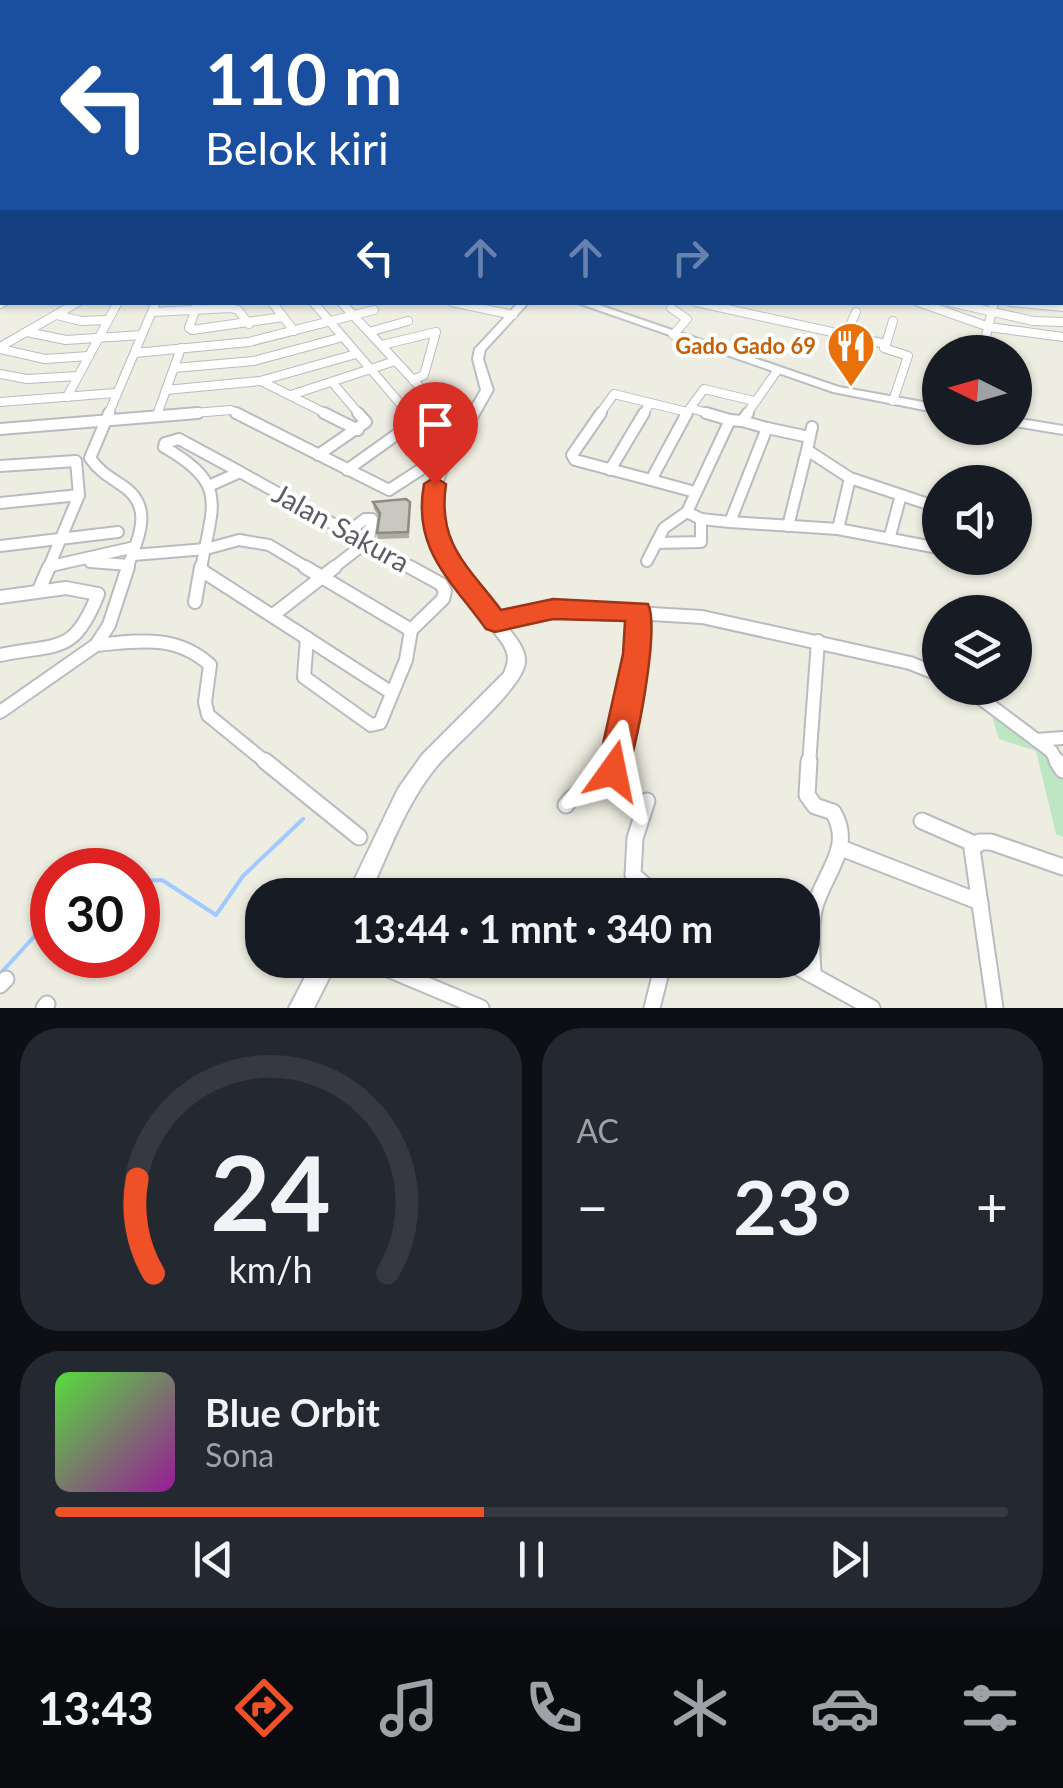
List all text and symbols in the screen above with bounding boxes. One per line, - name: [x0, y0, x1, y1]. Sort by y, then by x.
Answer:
- text: 110 m: [205, 36, 402, 120]
- icon: left: [40, 40, 170, 170]
- text: Belok kiri: [205, 121, 389, 175]
- icon: left: [348, 230, 403, 285]
- icon: ahead: [453, 230, 508, 285]
- icon: ahead: [558, 230, 613, 285]
- icon: right: [663, 230, 718, 285]
- restaurant icon: Gado Gado 69: [825, 320, 877, 388]
- place label: Gado Gado 69: [675, 332, 816, 359]
- north arrow: [922, 335, 1032, 445]
- map controls: [922, 335, 1032, 705]
- pin: [393, 382, 478, 485]
- icon: arrive: [408, 397, 463, 452]
- button: sound: [922, 465, 1032, 575]
- street label: Jalan Sakura: [267, 476, 416, 579]
- button: layers: [922, 595, 1032, 705]
- position arrow: [561, 719, 665, 823]
- speed limit sign: 30: [30, 848, 160, 978]
- text: 13:44 · 1 mnt · 340 m: [352, 905, 713, 951]
- text: AC: [577, 1111, 619, 1150]
- text: 24: [210, 1128, 331, 1253]
- text: 23°: [733, 1161, 851, 1251]
- text: −: [577, 1173, 608, 1239]
- text: +: [976, 1173, 1008, 1239]
- text: km/h: [229, 1248, 313, 1291]
- text: Blue Orbit: [205, 1389, 380, 1435]
- text: Sona: [205, 1435, 274, 1474]
- icon: previous: [186, 1532, 241, 1587]
- icon: pause: [504, 1532, 559, 1587]
- icon: next: [822, 1532, 877, 1587]
- icon: directions: [229, 1673, 299, 1743]
- icon: music: [374, 1673, 444, 1743]
- icon: phone: [519, 1673, 589, 1743]
- icon: climate: [665, 1673, 735, 1743]
- icon: car: [810, 1673, 880, 1743]
- icon: filters: [955, 1673, 1025, 1743]
- text: 13:43: [38, 1681, 154, 1735]

